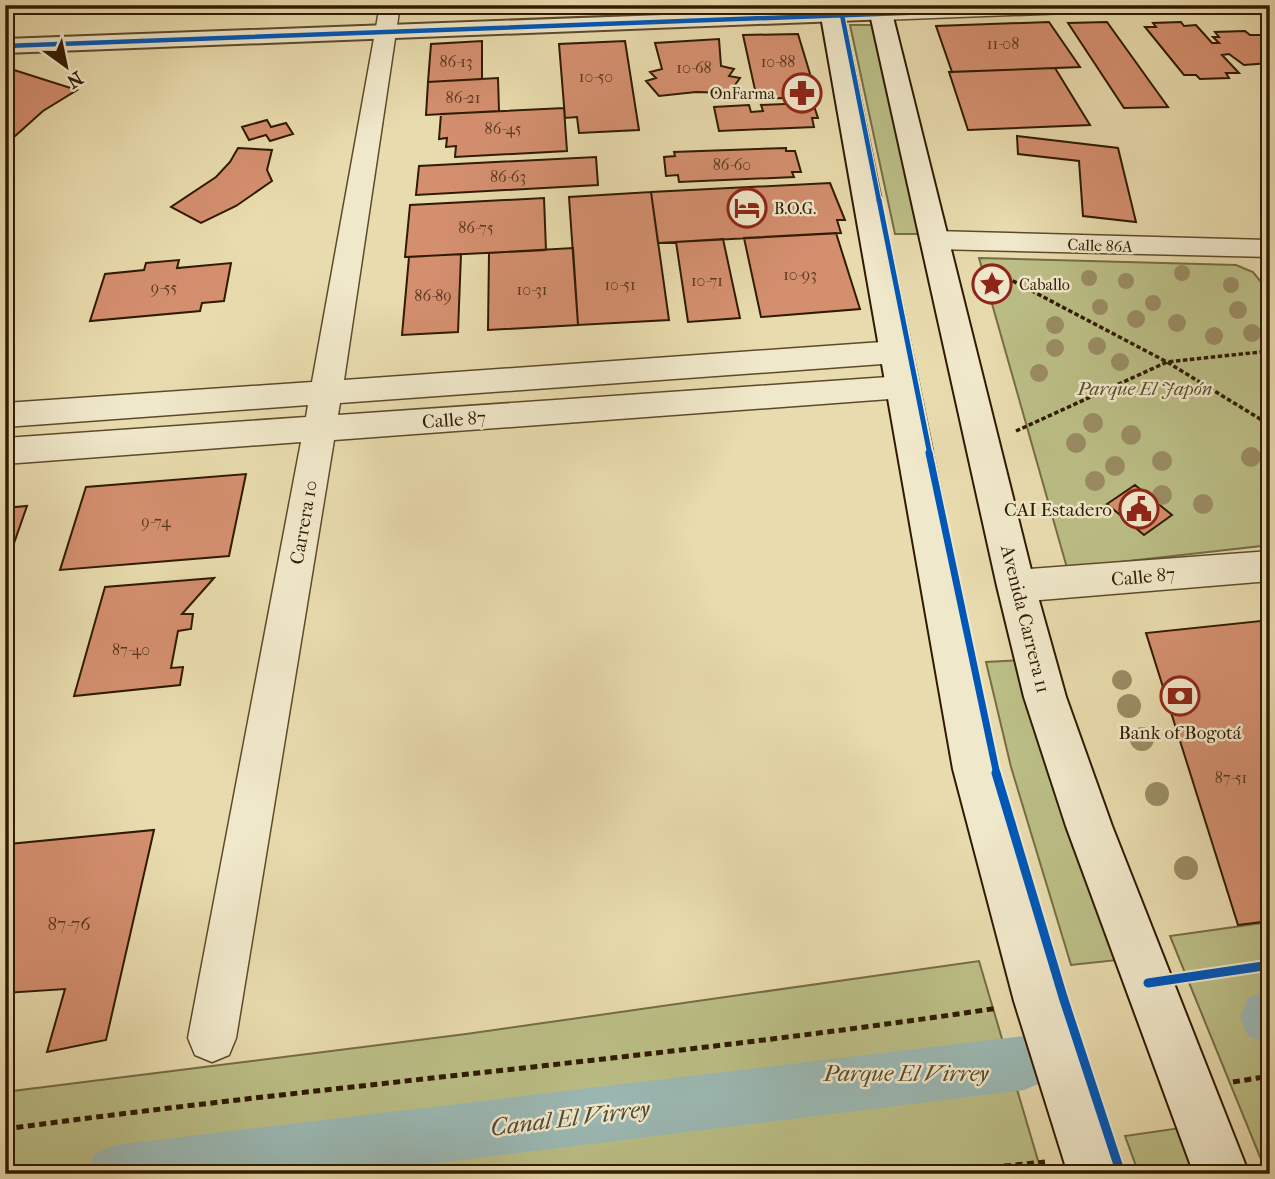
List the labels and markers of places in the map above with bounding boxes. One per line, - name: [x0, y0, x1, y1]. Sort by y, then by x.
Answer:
- pharmacy icon: OnFarma: [781, 72, 823, 114]
- place label: OnFarma: [710, 84, 776, 103]
- hotel icon: B.O.G.: [726, 187, 768, 229]
- place label: B.O.G.: [774, 199, 816, 218]
- place icon: Caballo: [971, 263, 1013, 305]
- place label: Caballo: [1019, 275, 1070, 294]
- public building icon: CAI Estadero: [1118, 488, 1160, 530]
- place label: CAI Estadero: [1004, 499, 1112, 521]
- bank icon: Bank of Bogotá: [1159, 675, 1201, 717]
- place label: Bank of Bogotá: [1118, 722, 1242, 744]

